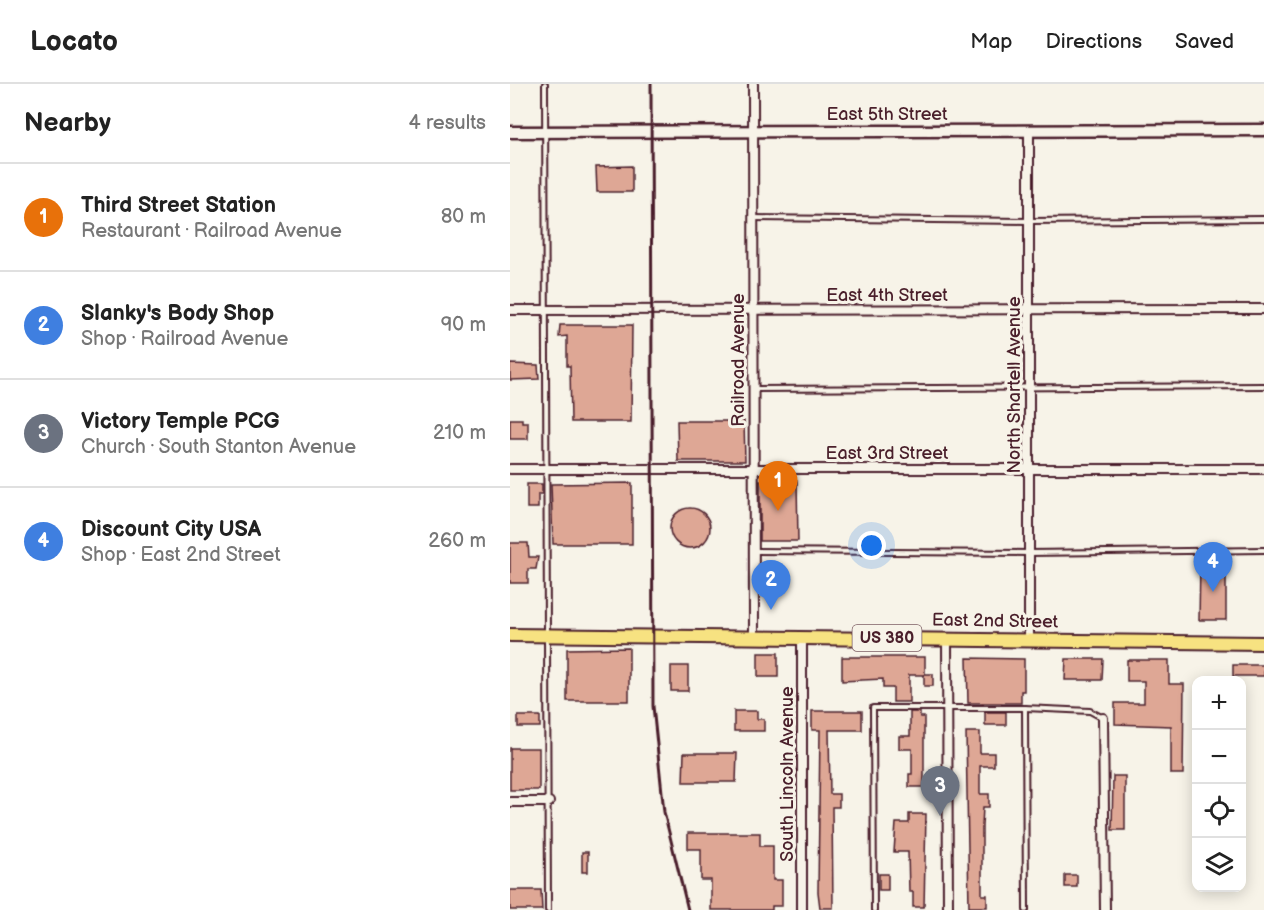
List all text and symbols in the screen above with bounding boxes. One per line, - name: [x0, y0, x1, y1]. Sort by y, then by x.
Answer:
- text: Locato: [30, 25, 118, 58]
- text: Map: [970, 29, 1013, 54]
- text: Directions: [1046, 29, 1142, 54]
- text: Saved: [1175, 29, 1234, 54]
- street label: East 5th Street: [826, 104, 948, 125]
- text: Nearby: [24, 108, 111, 139]
- text: 4 results: [408, 111, 486, 135]
- text: Third Street Station: [81, 192, 276, 219]
- text: 1: [39, 205, 48, 229]
- text: 80 m: [441, 205, 486, 229]
- text: Restaurant · Railroad Avenue: [81, 219, 342, 243]
- street label: East 4th Street: [826, 285, 948, 306]
- street label: Railroad Avenue: [728, 293, 749, 427]
- street label: North Shartell Avenue: [1004, 296, 1025, 474]
- text: Slanky's Body Shop: [81, 300, 274, 327]
- text: 2: [38, 313, 49, 337]
- text: 90 m: [441, 313, 486, 337]
- text: Shop · Railroad Avenue: [81, 327, 288, 351]
- text: Victory Temple PCG: [81, 408, 280, 435]
- text: 3: [38, 421, 49, 445]
- text: 210 m: [433, 421, 486, 445]
- text: Church · South Stanton Avenue: [81, 435, 356, 459]
- street label: East 3rd Street: [826, 443, 949, 464]
- pin: 1: [758, 462, 798, 511]
- text: Discount City USA: [81, 516, 261, 543]
- text: 4: [38, 529, 49, 553]
- text: 260 m: [428, 529, 486, 553]
- your location: [857, 531, 886, 560]
- pin: 4: [1194, 542, 1232, 592]
- text: Shop · East 2nd Street: [81, 543, 281, 567]
- pin: 2: [752, 560, 790, 610]
- street label: East 2nd Street: [932, 609, 1059, 633]
- road number: US 380: [852, 625, 922, 651]
- map controls: [1192, 676, 1246, 892]
- button: +: [1192, 676, 1246, 730]
- street label: South Lincoln Avenue: [777, 686, 798, 862]
- button: −: [1192, 730, 1246, 784]
- pin: 3: [920, 766, 960, 816]
- button: locate: [1192, 784, 1246, 838]
- button: layers: [1192, 838, 1246, 892]

